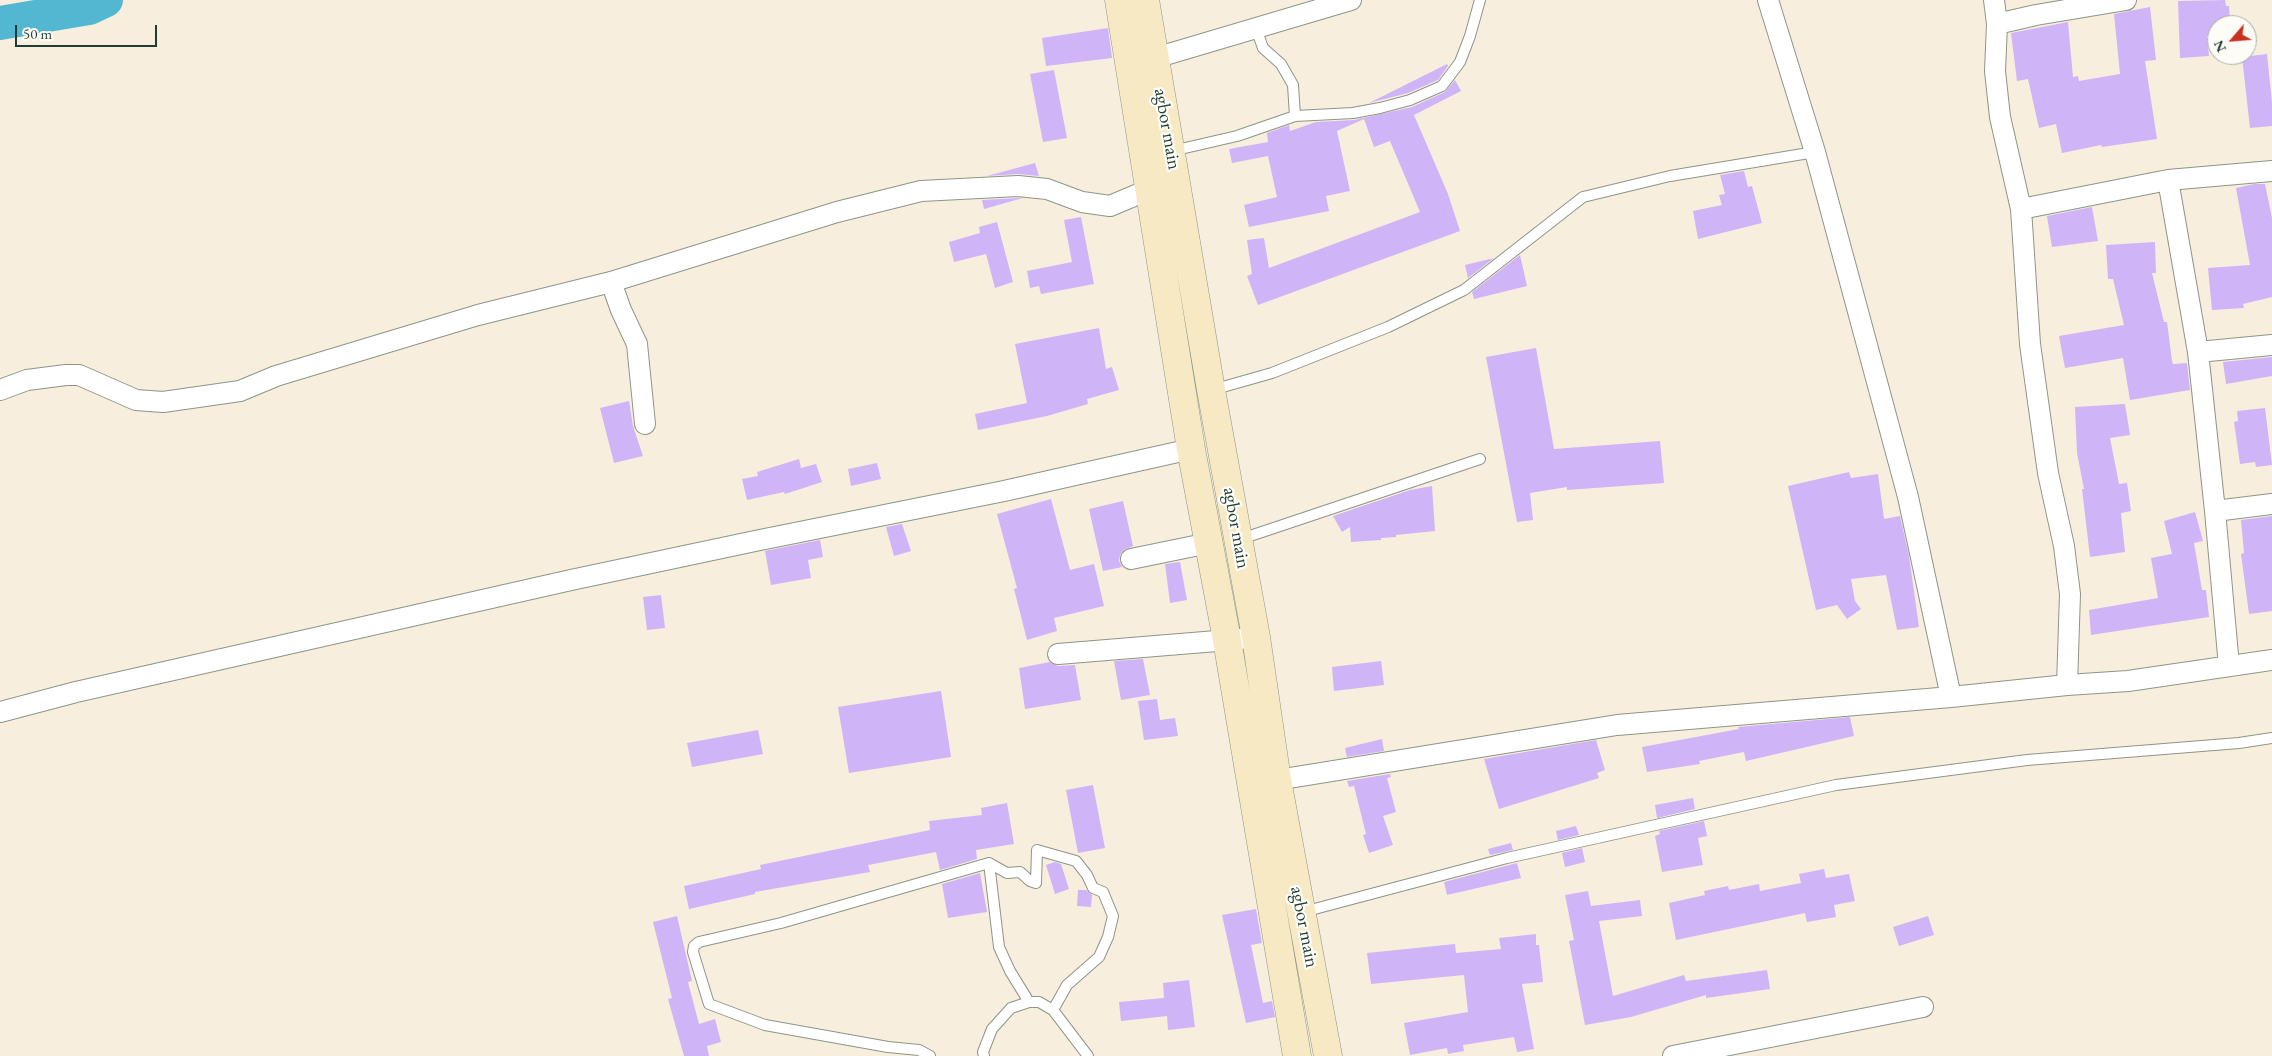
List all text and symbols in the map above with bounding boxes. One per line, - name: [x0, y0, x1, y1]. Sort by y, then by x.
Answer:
- scale bar: [18, 15, 160, 47]
- north arrow: [2207, 15, 2257, 65]
- text: 50 m: [23, 24, 52, 43]
- text: N: [2209, 37, 2230, 55]
- street label: agbor main: [1149, 87, 1185, 171]
- street label: agbor main: [1218, 486, 1254, 570]
- street label: agbor main: [1285, 884, 1323, 970]

